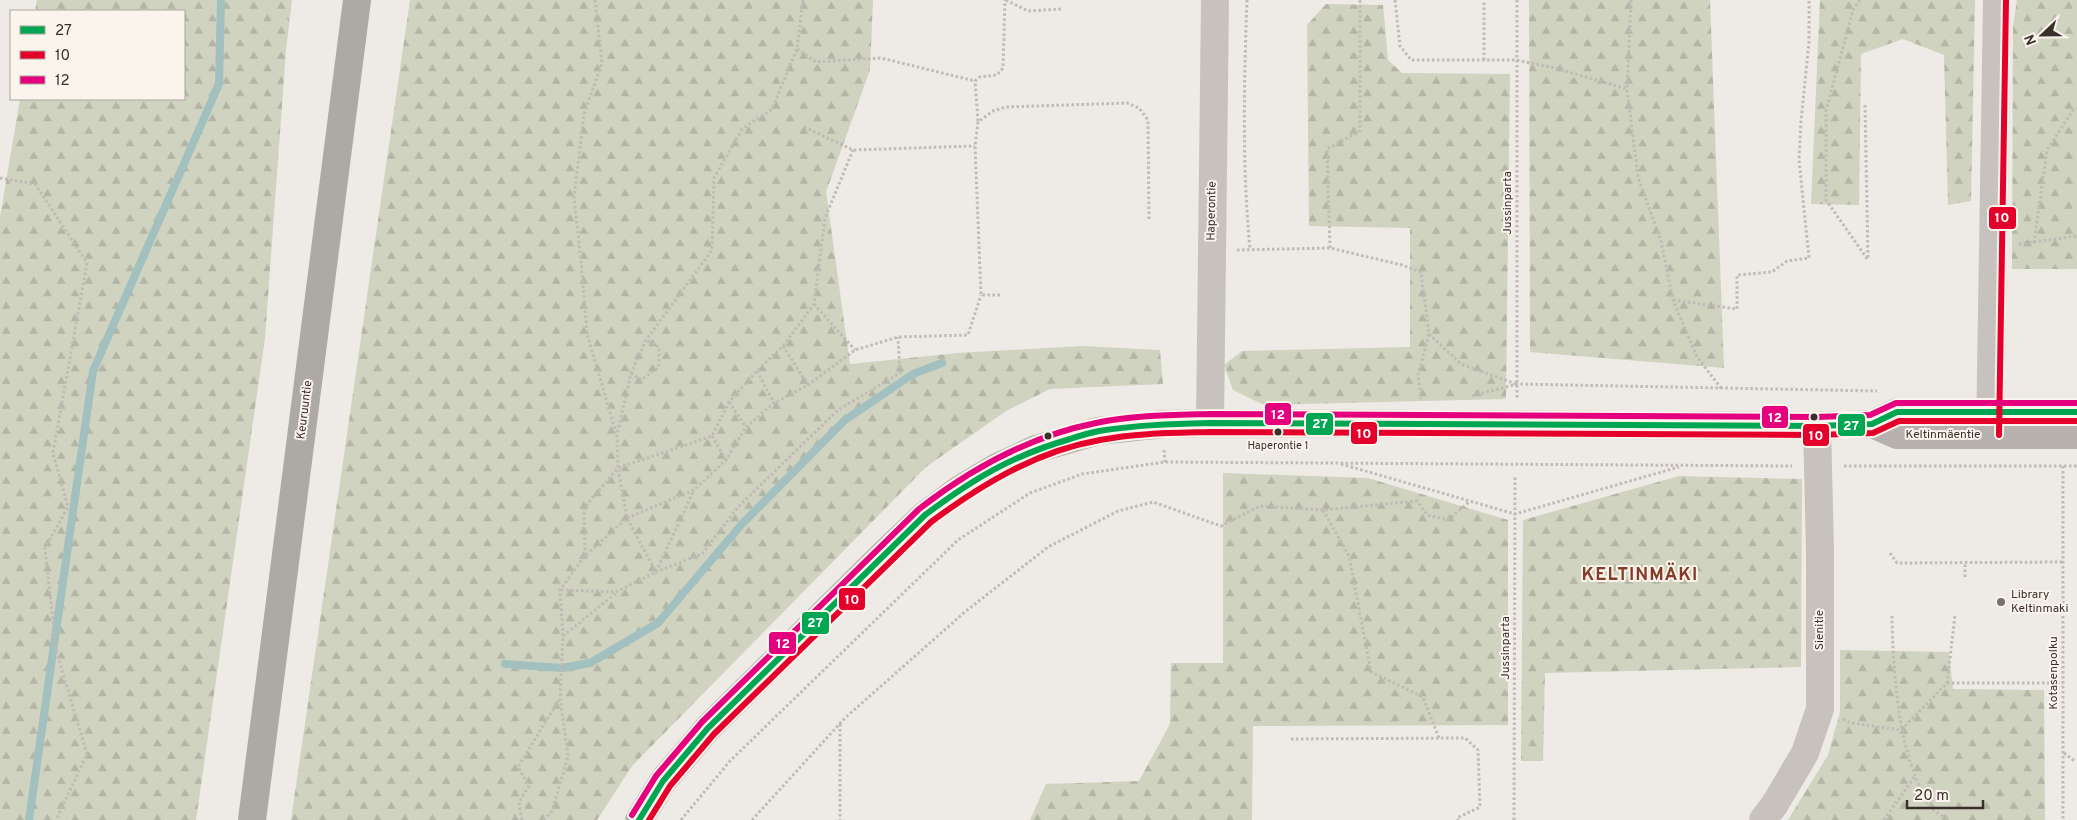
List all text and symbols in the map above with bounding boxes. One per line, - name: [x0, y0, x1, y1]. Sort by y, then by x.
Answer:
- legend: [10, 10, 185, 100]
- north arrow: [2017, 10, 2067, 60]
- text: 27: [55, 22, 72, 41]
- text: N: [2022, 31, 2041, 47]
- text: 10: [55, 47, 70, 66]
- text: 12: [55, 72, 70, 91]
- street label: Jussinparta: [1500, 171, 1516, 235]
- street label: Haperontie: [1203, 181, 1221, 241]
- line badge: 10: [1988, 206, 2017, 230]
- text: 10: [1995, 210, 2009, 227]
- street label: Keuruuntie: [293, 380, 317, 440]
- line badge: 12: [1264, 402, 1292, 426]
- line badge: 12: [1761, 405, 1789, 429]
- text: 12: [1271, 407, 1285, 424]
- text: 12: [1768, 410, 1782, 427]
- line badge: 27: [1305, 412, 1334, 436]
- unlabelled marker: [1809, 412, 1819, 422]
- line badge: 27: [1837, 413, 1866, 437]
- text: 27: [1312, 416, 1328, 433]
- text: 27: [1843, 418, 1859, 435]
- line badge: 10: [1350, 421, 1378, 445]
- line badge: 10: [1802, 423, 1830, 447]
- text: 10: [1357, 426, 1371, 443]
- marker: Haperontie 1: [1273, 427, 1283, 437]
- street label: Keltinmäentie: [1906, 427, 1980, 443]
- text: 10: [1809, 428, 1823, 445]
- unlabelled marker: [1043, 431, 1053, 441]
- place label: Haperontie 1: [1247, 439, 1309, 453]
- district label: KELTINMÄKI: [1582, 562, 1698, 587]
- line badge: 10: [838, 587, 866, 611]
- place label: Library Keltinmaki: [2011, 587, 2068, 617]
- text: 10: [845, 592, 859, 609]
- marker: Library Keltinmaki: [1995, 596, 2007, 608]
- street label: Sienitie: [1812, 610, 1828, 650]
- line badge: 27: [801, 611, 830, 635]
- text: 27: [807, 615, 823, 632]
- street label: Jussinparta: [1498, 616, 1514, 680]
- line badge: 12: [768, 631, 797, 655]
- text: 12: [776, 636, 790, 653]
- street label: Kotasenpolku: [2046, 636, 2062, 710]
- scale bar: [1907, 778, 1983, 810]
- text: 20 m: [1914, 787, 1949, 806]

